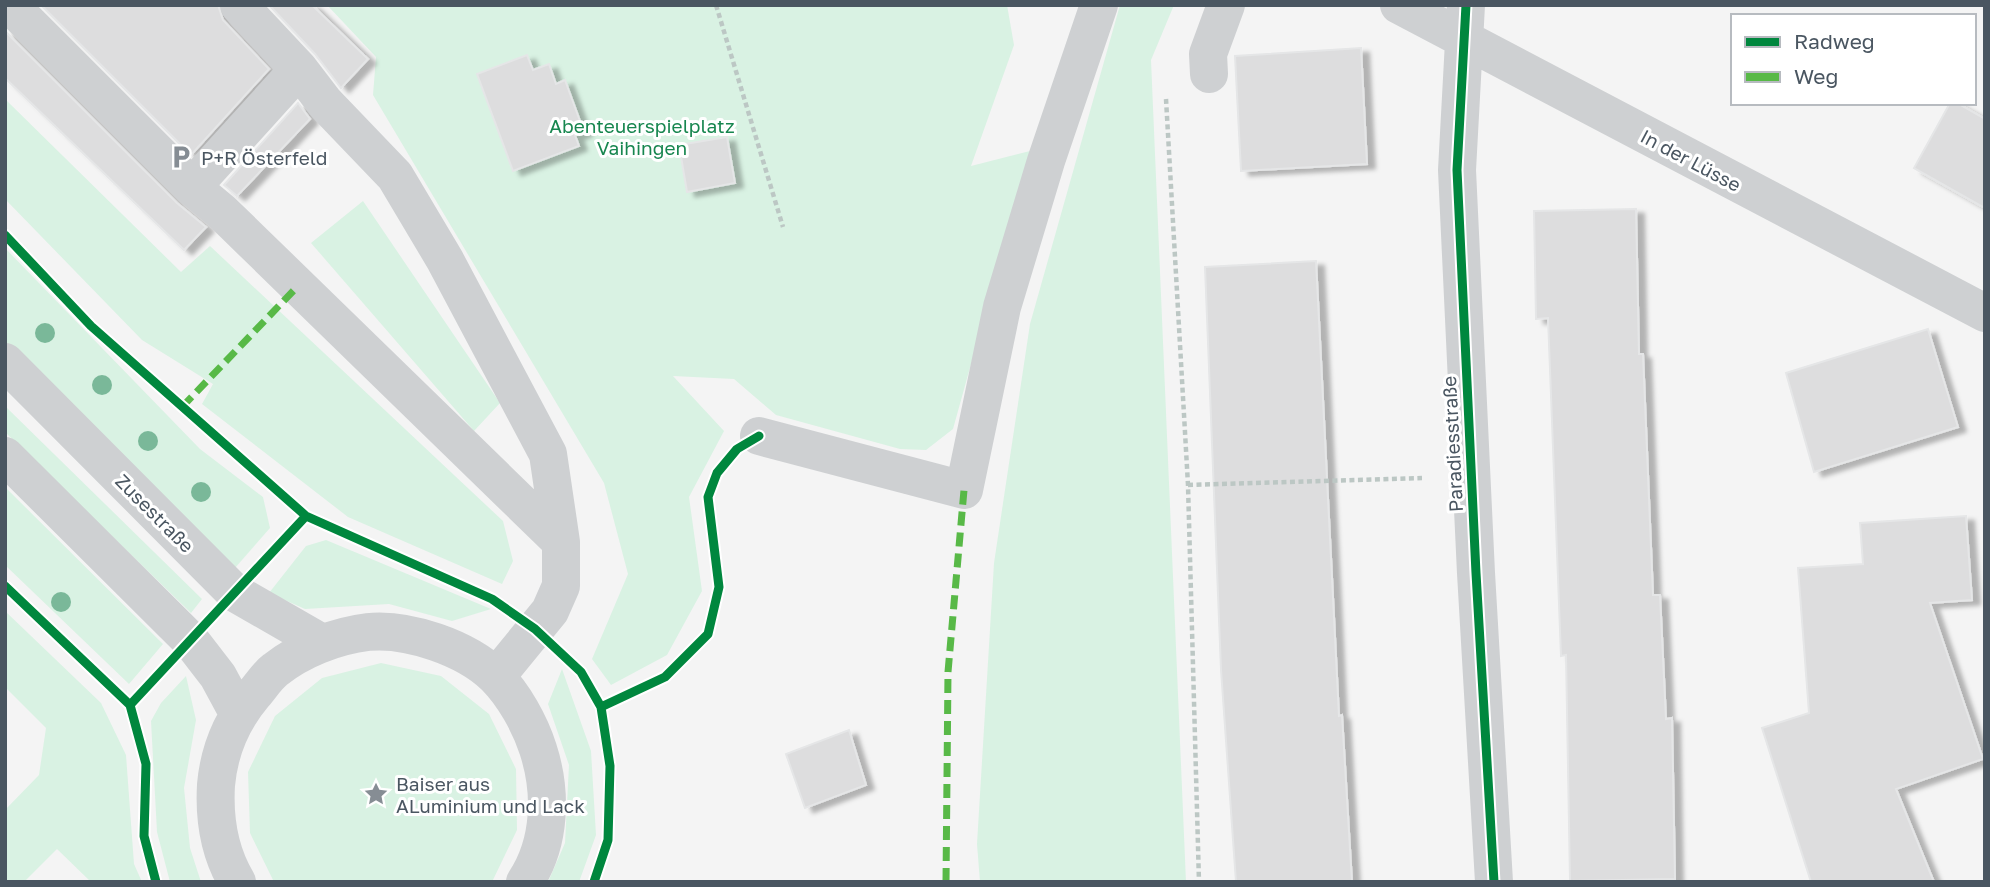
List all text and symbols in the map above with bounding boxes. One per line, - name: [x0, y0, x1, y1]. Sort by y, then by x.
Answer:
- legend: [1731, 14, 1976, 105]
- text: Radweg: [1794, 28, 1875, 54]
- text: Weg: [1794, 63, 1838, 89]
- park label: Abenteuerspielplatz Vaihingen: [549, 114, 735, 159]
- street label: In der Lüsse: [1637, 124, 1745, 196]
- parking icon: P+R Österfeld: [167, 143, 195, 171]
- place label: P+R Österfeld: [201, 146, 327, 169]
- street label: Paradiesstraße: [1437, 375, 1467, 513]
- street label: Zusestraße: [111, 469, 199, 557]
- place label: Baiser aus ALuminium und Lack: [396, 772, 585, 817]
- place icon: Baiser aus ALuminium und Lack: [362, 780, 390, 808]

